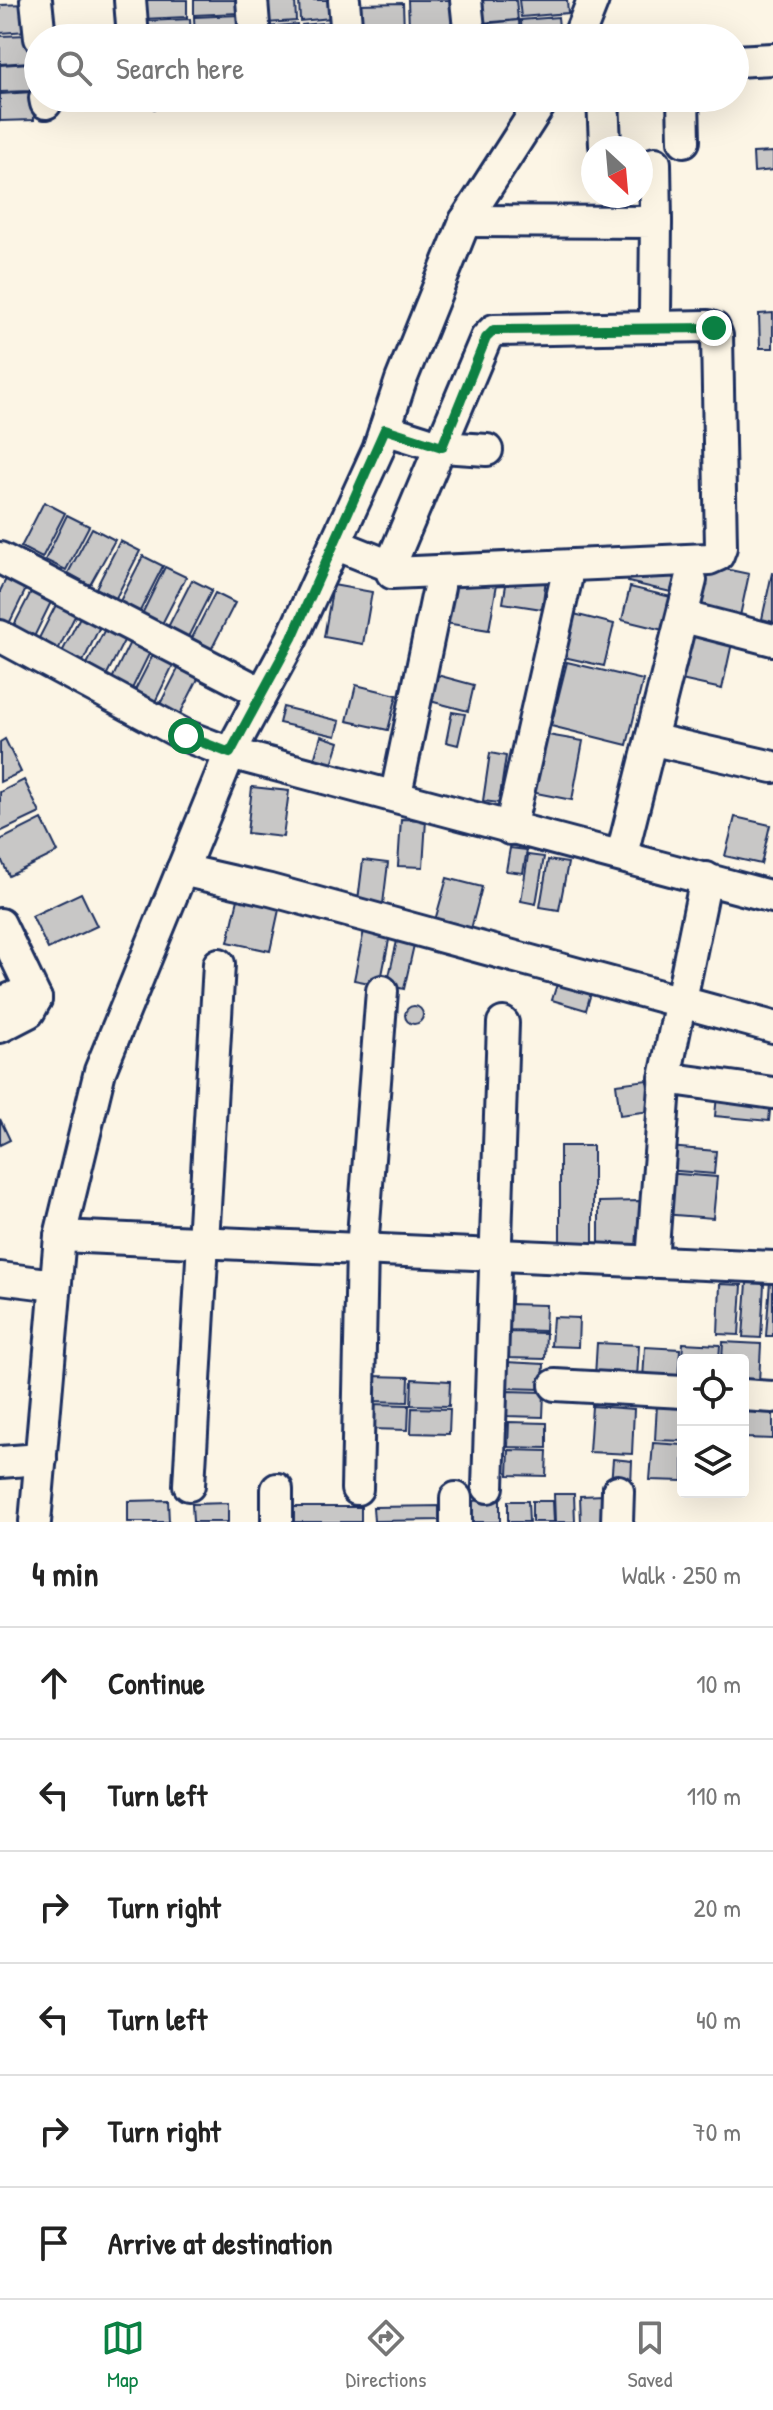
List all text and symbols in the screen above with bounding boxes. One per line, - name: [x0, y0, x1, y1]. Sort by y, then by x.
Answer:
- search box: [24, 24, 749, 112]
- icon: search: [52, 46, 96, 90]
- text: Search here: [116, 48, 244, 88]
- north arrow: [581, 136, 653, 208]
- route end: [696, 310, 732, 346]
- route start: [168, 718, 204, 754]
- map controls: [677, 1354, 749, 1498]
- button: locate: [677, 1354, 749, 1426]
- button: layers: [677, 1426, 749, 1498]
- text: 4 min: [32, 1551, 99, 1597]
- text: Walk · 250 m: [621, 1557, 741, 1592]
- icon: ahead: [32, 1661, 76, 1705]
- text: Continue: [108, 1663, 205, 1703]
- text: 10 m: [696, 1666, 741, 1701]
- icon: left: [32, 1773, 76, 1817]
- text: Turn left: [108, 1775, 207, 1815]
- text: 110 m: [687, 1778, 741, 1813]
- icon: right: [32, 1885, 76, 1929]
- text: Turn right: [108, 1887, 221, 1927]
- text: 20 m: [694, 1890, 741, 1925]
- icon: left: [32, 1997, 76, 2041]
- text: Turn left: [108, 1999, 207, 2039]
- text: 40 m: [696, 2002, 741, 2037]
- icon: right: [32, 2109, 76, 2153]
- text: Turn right: [108, 2111, 221, 2151]
- text: 70 m: [693, 2114, 741, 2149]
- icon: arrive: [32, 2221, 76, 2265]
- text: Arrive at destination: [108, 2223, 333, 2263]
- tab: Map: [101, 2316, 145, 2394]
- tab: Directions: [346, 2316, 427, 2394]
- tab: Saved: [628, 2316, 672, 2394]

